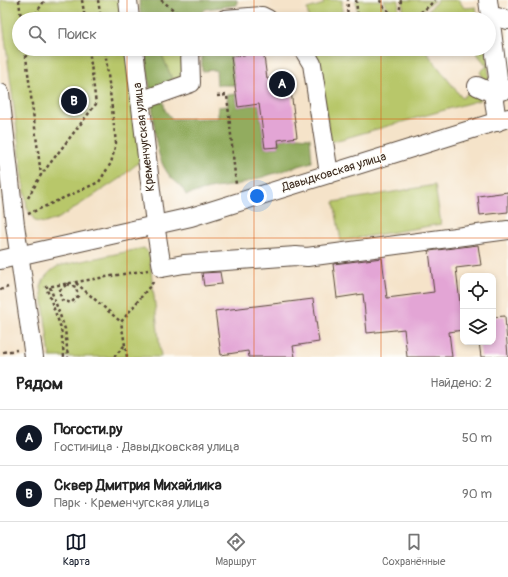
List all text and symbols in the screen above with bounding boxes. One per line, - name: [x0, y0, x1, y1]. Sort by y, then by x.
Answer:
- search box: [12, 12, 496, 56]
- icon: search: [26, 23, 48, 45]
- text: Поиск: [58, 25, 97, 44]
- pin: A: [269, 69, 295, 99]
- street label: Кременчугская улица: [130, 81, 158, 192]
- pin: B: [61, 86, 87, 116]
- street label: Давыдковская улица: [279, 149, 388, 195]
- your location: [247, 186, 267, 206]
- map controls: [460, 273, 496, 345]
- button: locate: [460, 273, 496, 309]
- button: layers: [460, 309, 496, 345]
- text: Рядом: [16, 373, 63, 394]
- text: Найдено: 2: [430, 375, 492, 391]
- text: Погости.ру: [54, 420, 123, 439]
- text: A: [25, 430, 33, 446]
- text: 50 m: [462, 430, 492, 446]
- text: Гостиница · Давыдковская улица: [54, 439, 239, 455]
- text: Сквер Дмитрия Михайлика: [54, 476, 222, 495]
- text: B: [25, 486, 33, 502]
- text: 90 m: [462, 486, 492, 502]
- text: Парк · Кременчугская улица: [54, 495, 209, 511]
- tab: Карта: [63, 531, 90, 568]
- tab: Маршрут: [215, 531, 257, 568]
- tab: Сохранённые: [382, 531, 445, 568]

